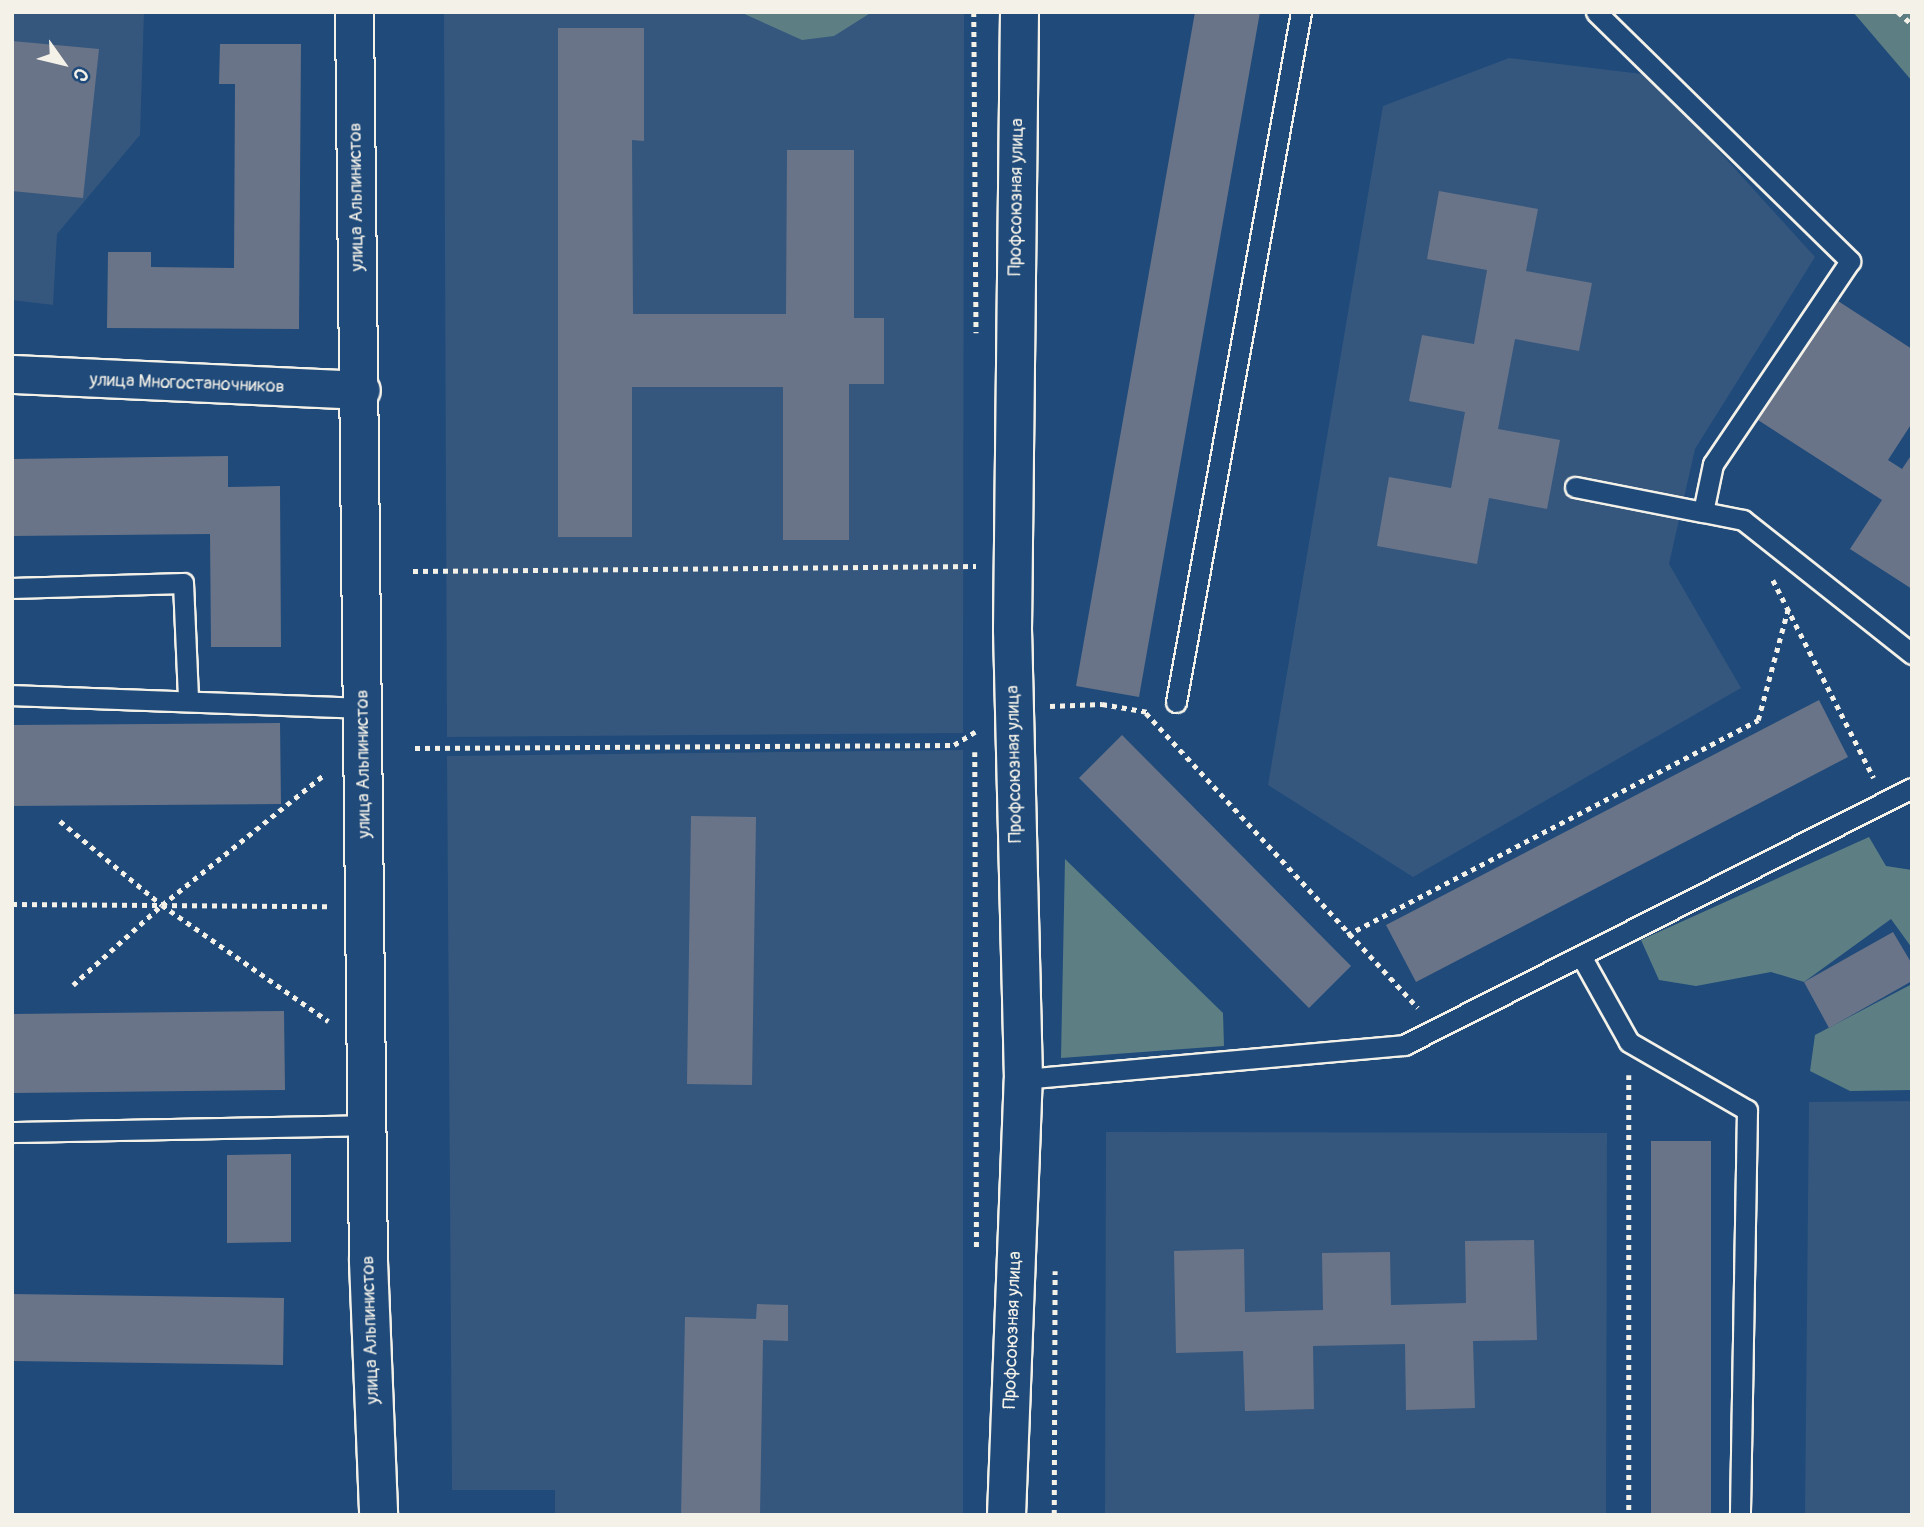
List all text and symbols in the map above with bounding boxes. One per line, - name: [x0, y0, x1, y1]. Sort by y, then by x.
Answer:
- north arrow: [28, 28, 98, 98]
- text: С: [67, 63, 94, 86]
- street label: Профсоюзная улица: [1005, 118, 1029, 276]
- street label: улица Альпинистов: [345, 123, 369, 271]
- street label: улица Многостаночников: [89, 370, 285, 398]
- street label: Профсоюзная улица: [1003, 685, 1027, 843]
- street label: улица Альпинистов: [352, 690, 376, 838]
- street label: Профсоюзная улица: [999, 1251, 1027, 1409]
- street label: улица Альпинистов: [358, 1255, 384, 1405]

